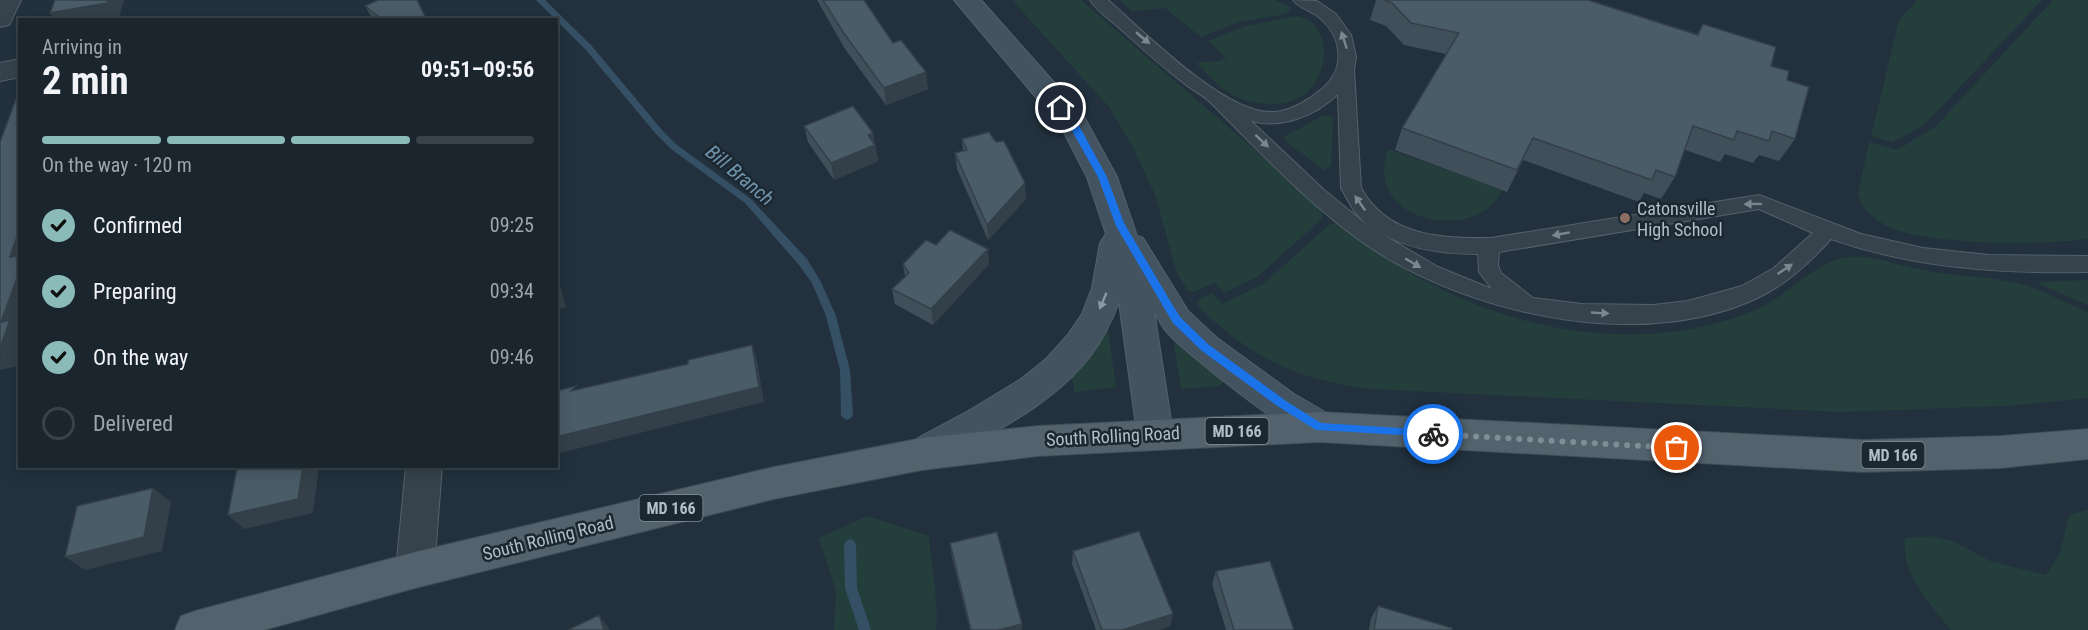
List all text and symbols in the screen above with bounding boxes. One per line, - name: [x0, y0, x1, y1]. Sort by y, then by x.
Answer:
- one-way arrow: [1339, 30, 1348, 48]
- one-way arrow: [1135, 31, 1150, 44]
- text: Arriving in: [42, 35, 122, 59]
- text: 09:51–09:56: [421, 57, 534, 82]
- text: 2 min: [42, 58, 129, 104]
- pin: [1035, 82, 1086, 133]
- icon: home: [1044, 91, 1077, 124]
- one-way arrow: [1254, 134, 1269, 147]
- water label: Bill Branch: [701, 140, 779, 210]
- text: On the way · 120 m: [42, 153, 192, 177]
- one-way arrow: [1354, 194, 1365, 211]
- place label: Catonsville High School: [1637, 198, 1723, 240]
- one-way arrow: [1743, 199, 1762, 208]
- icon: check: [42, 209, 75, 242]
- marker: Catonsville High School: [1618, 211, 1632, 225]
- text: Confirmed: [93, 213, 182, 238]
- text: 09:25: [490, 213, 534, 237]
- one-way arrow: [1551, 230, 1570, 239]
- one-way arrow: [1405, 258, 1422, 268]
- one-way arrow: [1777, 263, 1793, 275]
- icon: check: [42, 275, 75, 308]
- text: Preparing: [93, 279, 177, 304]
- text: 09:34: [490, 279, 534, 303]
- one-way arrow: [1098, 292, 1107, 310]
- one-way arrow: [1590, 308, 1609, 318]
- icon: check: [42, 341, 75, 374]
- text: On the way: [93, 345, 188, 370]
- text: 09:46: [490, 345, 534, 369]
- courier: [1403, 404, 1463, 464]
- text: Delivered: [93, 411, 173, 436]
- road number: MD 166: [1206, 418, 1268, 444]
- icon: bike: [1417, 418, 1450, 451]
- street label: South Rolling Road: [1046, 422, 1180, 450]
- pin: [1651, 422, 1702, 473]
- icon: bag: [1660, 431, 1693, 464]
- road number: MD 166: [1862, 442, 1924, 468]
- road number: MD 166: [640, 495, 702, 521]
- street label: South Rolling Road: [480, 512, 616, 564]

